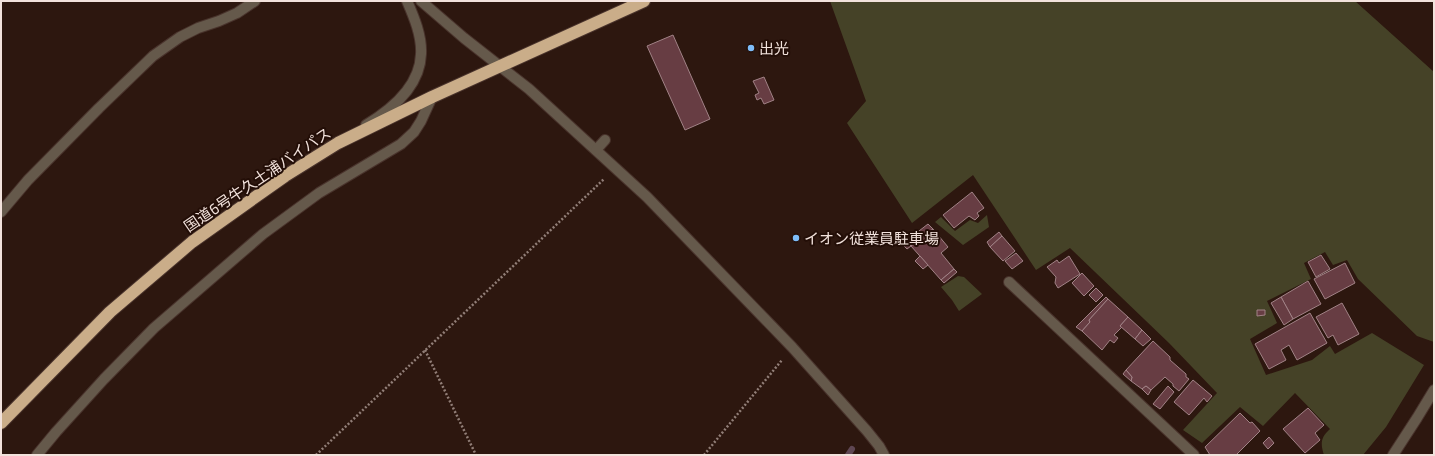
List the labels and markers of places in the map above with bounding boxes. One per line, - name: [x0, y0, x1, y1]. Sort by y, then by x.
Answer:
- place label: 出光: [759, 39, 789, 57]
- marker: 出光: [746, 43, 756, 53]
- place label: イオン従業員駐車場: [804, 229, 939, 247]
- marker: イオン従業員駐車場: [791, 233, 801, 243]

